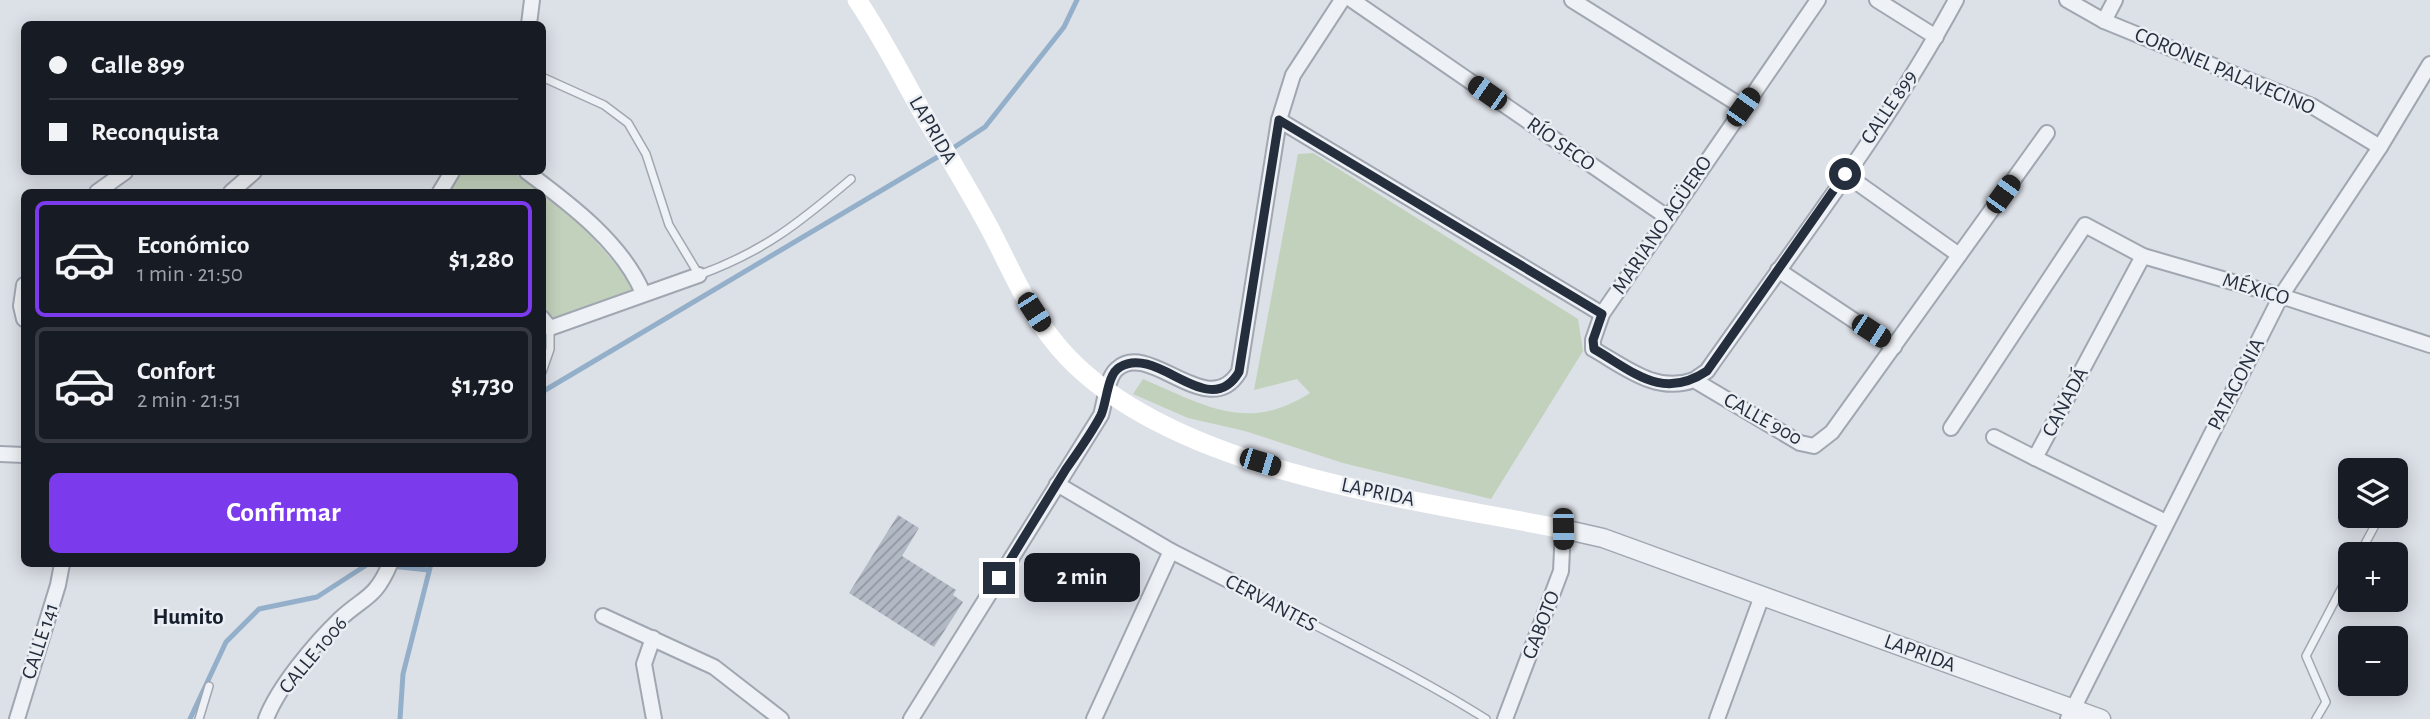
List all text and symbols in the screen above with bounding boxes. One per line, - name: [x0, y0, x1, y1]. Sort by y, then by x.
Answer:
- street label: CORONEL PALAVECINO: [2132, 24, 2318, 118]
- text: Calle 899: [91, 52, 185, 78]
- street label: CALLE 899: [1857, 66, 1921, 148]
- car: [1464, 72, 1511, 114]
- car: [1723, 84, 1764, 130]
- street label: LAPRIDA: [905, 92, 961, 168]
- street label: RÍO SECO: [1523, 111, 1600, 175]
- text: Reconquista: [91, 119, 219, 145]
- street label: MARIANO AGÜERO: [1607, 152, 1716, 298]
- route start: [1829, 158, 1861, 190]
- car: [1983, 171, 2024, 217]
- icon: car: [53, 228, 116, 291]
- text: Económico: [137, 232, 250, 258]
- text: $1,280: [448, 246, 514, 272]
- text: 1 min · 21:50: [137, 263, 243, 286]
- street label: MÉXICO: [2220, 267, 2292, 309]
- car: [1014, 289, 1055, 335]
- car: [1848, 311, 1895, 351]
- street label: PATAGONIA: [2204, 335, 2268, 433]
- icon: car: [53, 354, 116, 417]
- text: Confort: [137, 358, 215, 384]
- street label: CANADÁ: [2036, 363, 2092, 440]
- text: $1,730: [451, 372, 514, 398]
- text: 2 min · 21:51: [137, 389, 241, 412]
- street label: CALLE 900: [1720, 389, 1806, 449]
- car: [1237, 446, 1284, 478]
- map controls: [2338, 458, 2408, 696]
- button: layers: [2338, 458, 2408, 528]
- button: Confirmar: [49, 473, 518, 553]
- street label: LAPRIDA: [1339, 474, 1417, 510]
- car: [1553, 508, 1574, 550]
- button: +: [2338, 542, 2408, 612]
- callout: 2 min: [1024, 554, 1139, 602]
- route end: [983, 562, 1015, 594]
- text: 2 min: [1056, 566, 1108, 589]
- street label: CERVANTES: [1222, 570, 1320, 636]
- street label: GABOTO: [1518, 588, 1564, 662]
- street label: CALLE 141: [18, 600, 62, 682]
- district label: Humito: [152, 606, 224, 629]
- street label: CALLE 1006: [275, 612, 351, 698]
- button: −: [2338, 626, 2408, 696]
- street label: LAPRIDA: [1881, 630, 1959, 676]

